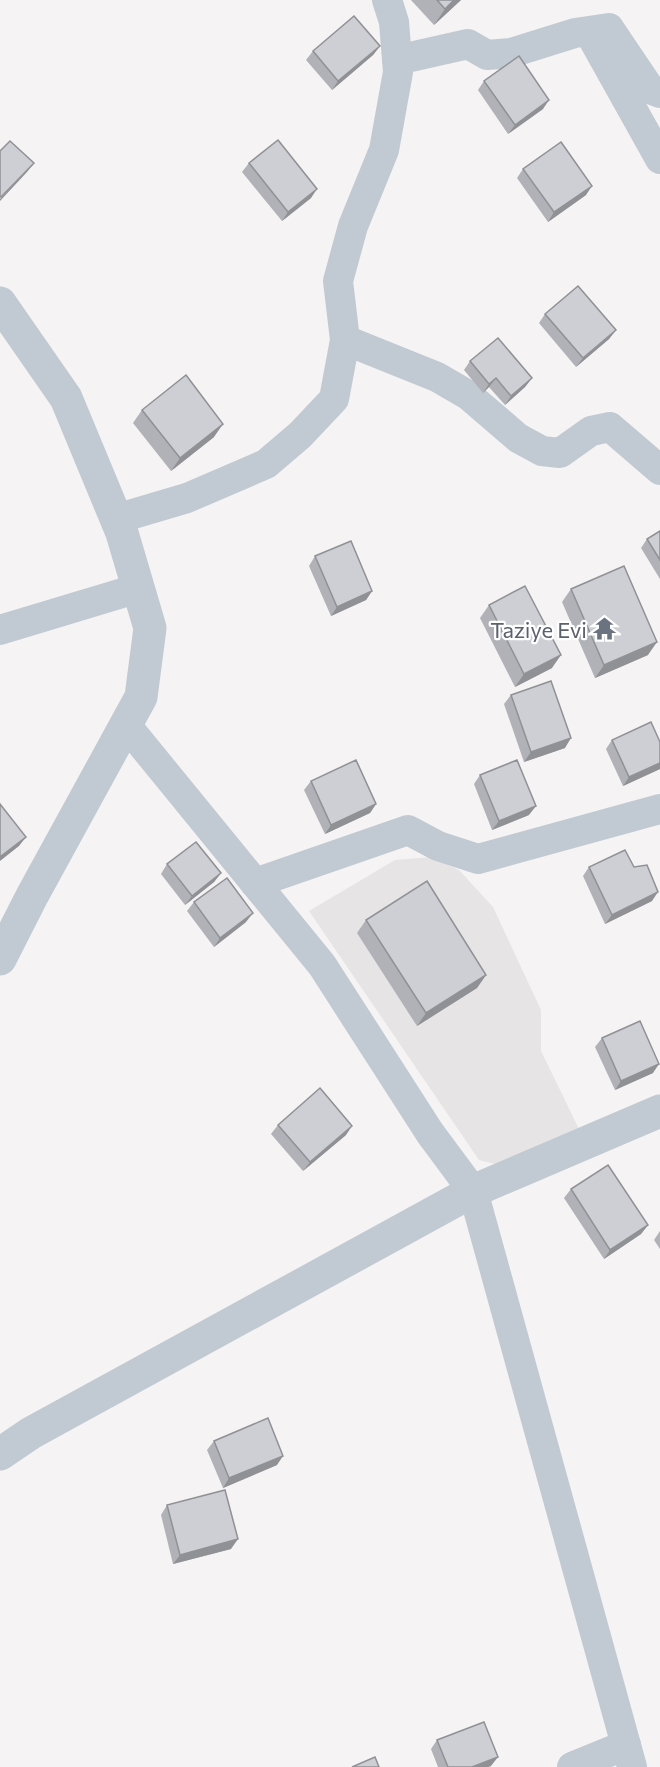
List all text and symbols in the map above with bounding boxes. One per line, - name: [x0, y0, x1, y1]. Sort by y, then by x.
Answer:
- place label: Taziye Evi: [490, 616, 587, 643]
- temple icon: Taziye Evi: [592, 616, 618, 642]

